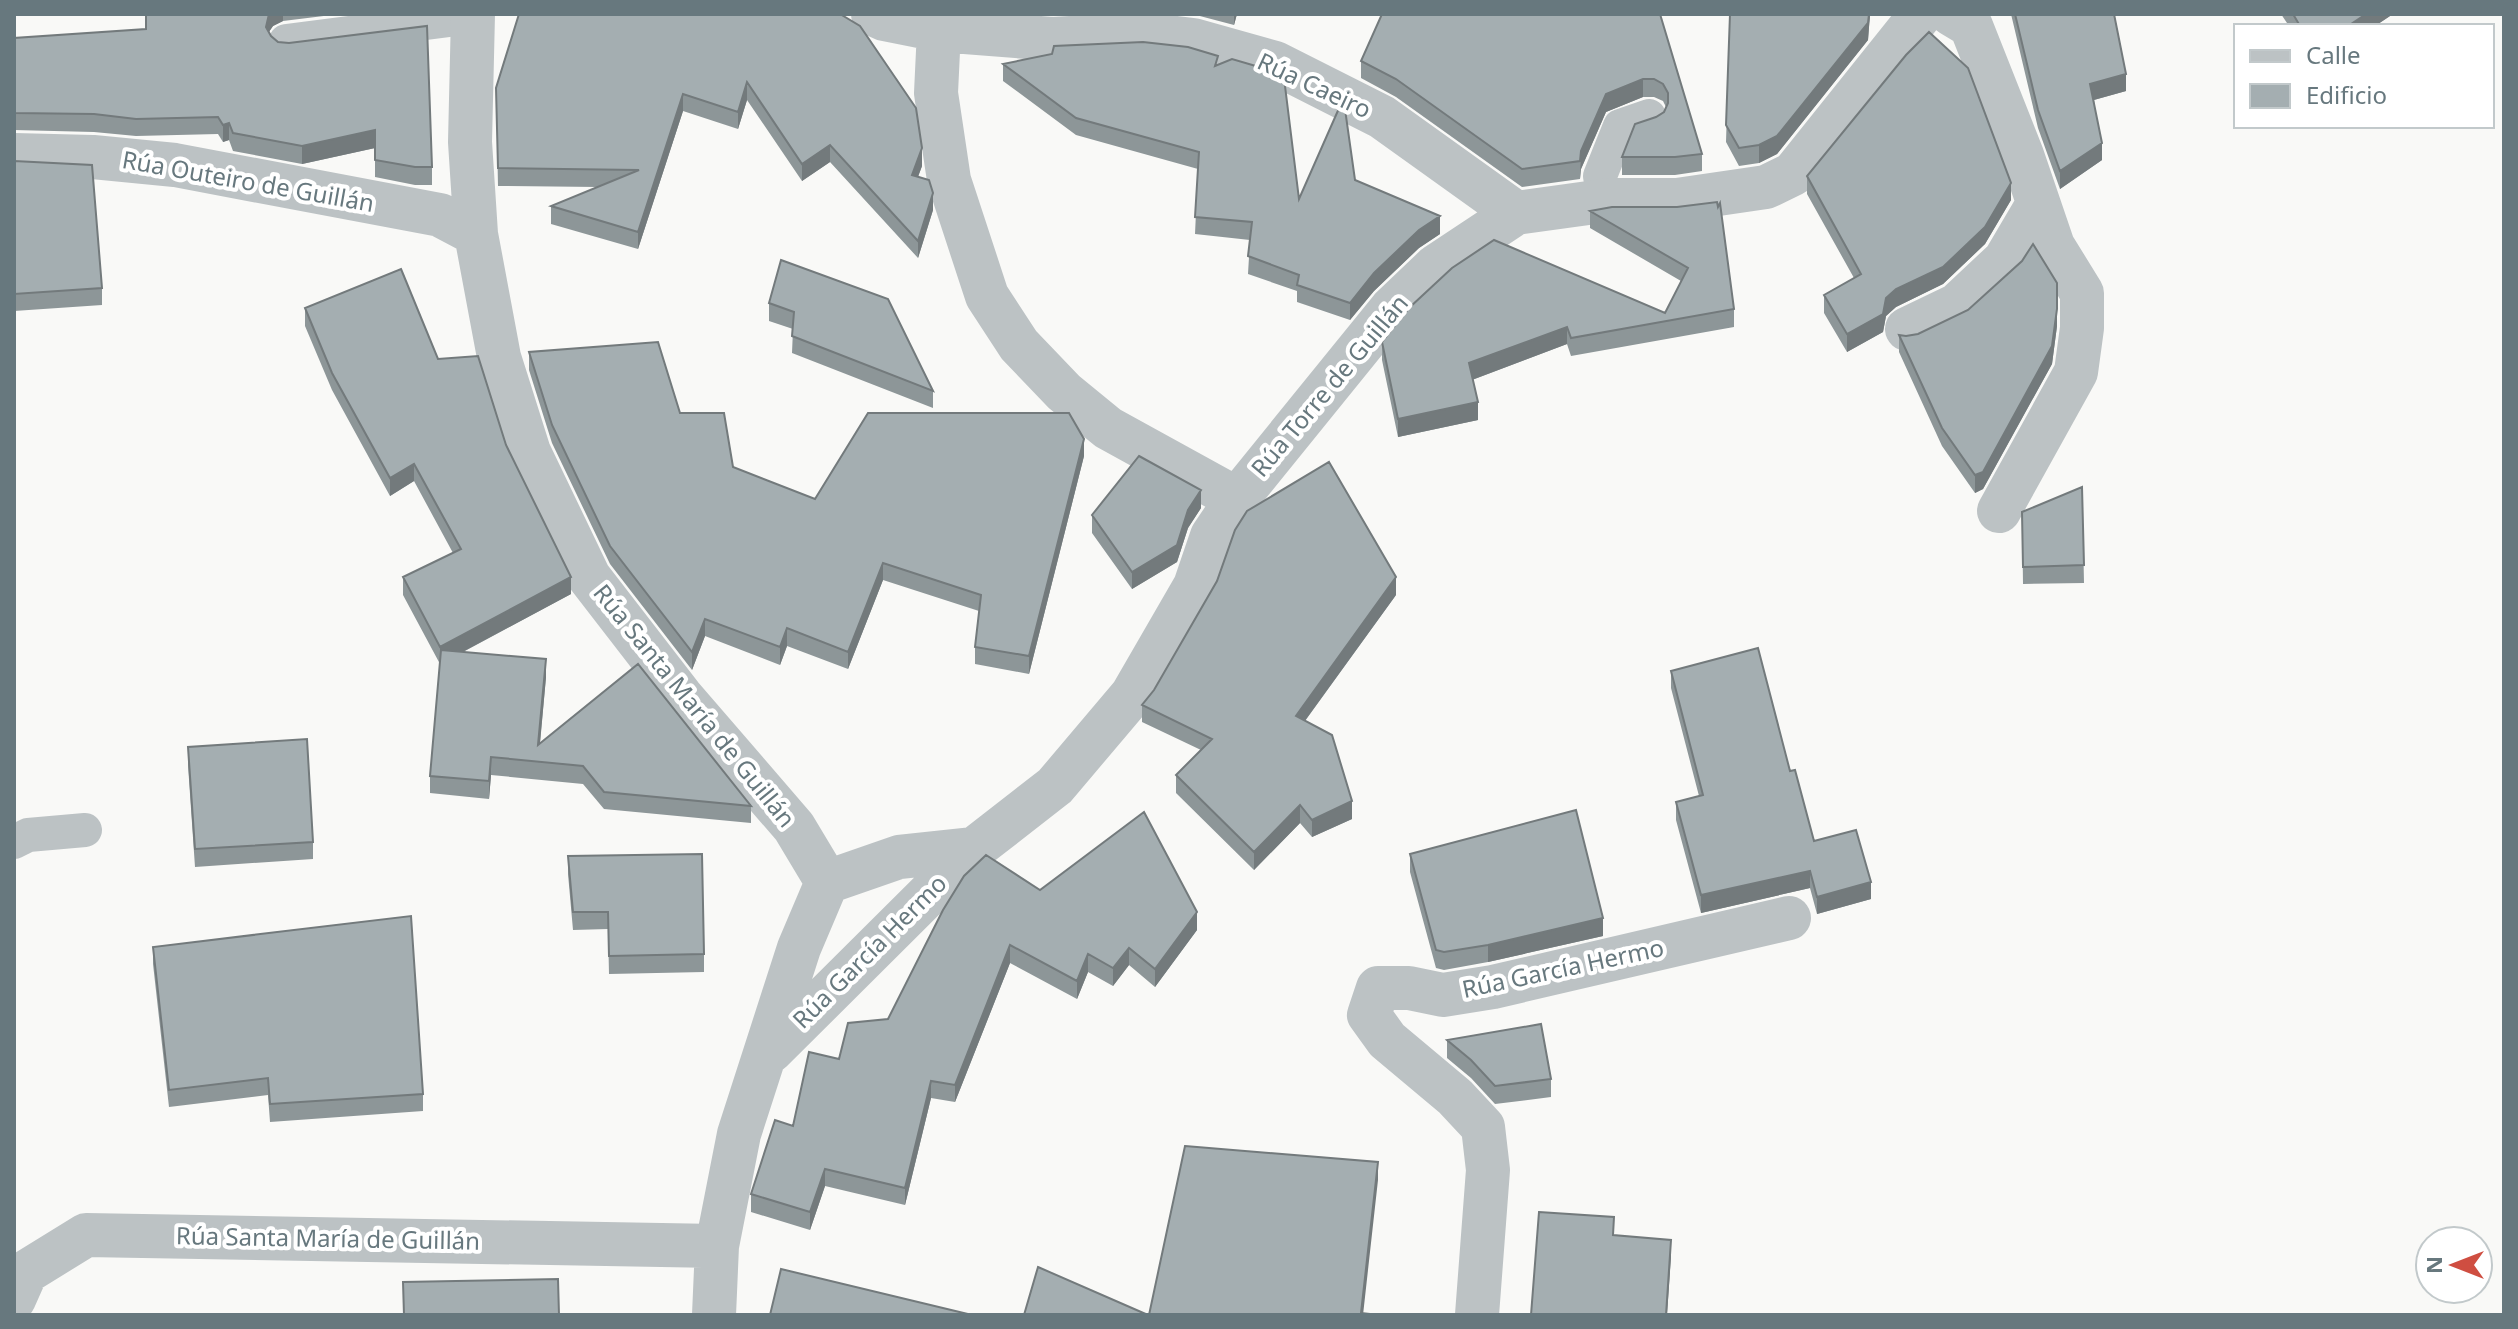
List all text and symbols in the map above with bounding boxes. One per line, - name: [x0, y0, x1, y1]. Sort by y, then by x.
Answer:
- legend: [2234, 24, 2494, 128]
- text: Calle: [2306, 38, 2361, 71]
- street label: Rúa Caeiro: [1252, 44, 1377, 125]
- text: Edificio: [2306, 78, 2387, 111]
- street label: Rúa Outeiro de Guillán: [120, 142, 377, 219]
- street label: Rúa Torre de Guillán: [1243, 287, 1415, 483]
- street label: Rúa Santa María de Guillán: [587, 577, 804, 834]
- street label: Rúa García Hermo: [785, 867, 953, 1035]
- street label: Rúa García Hermo: [1459, 930, 1667, 1005]
- street label: Rúa Santa María de Guillán: [176, 1218, 480, 1257]
- north arrow: [2414, 1225, 2494, 1305]
- text: N: [2418, 1256, 2448, 1274]

